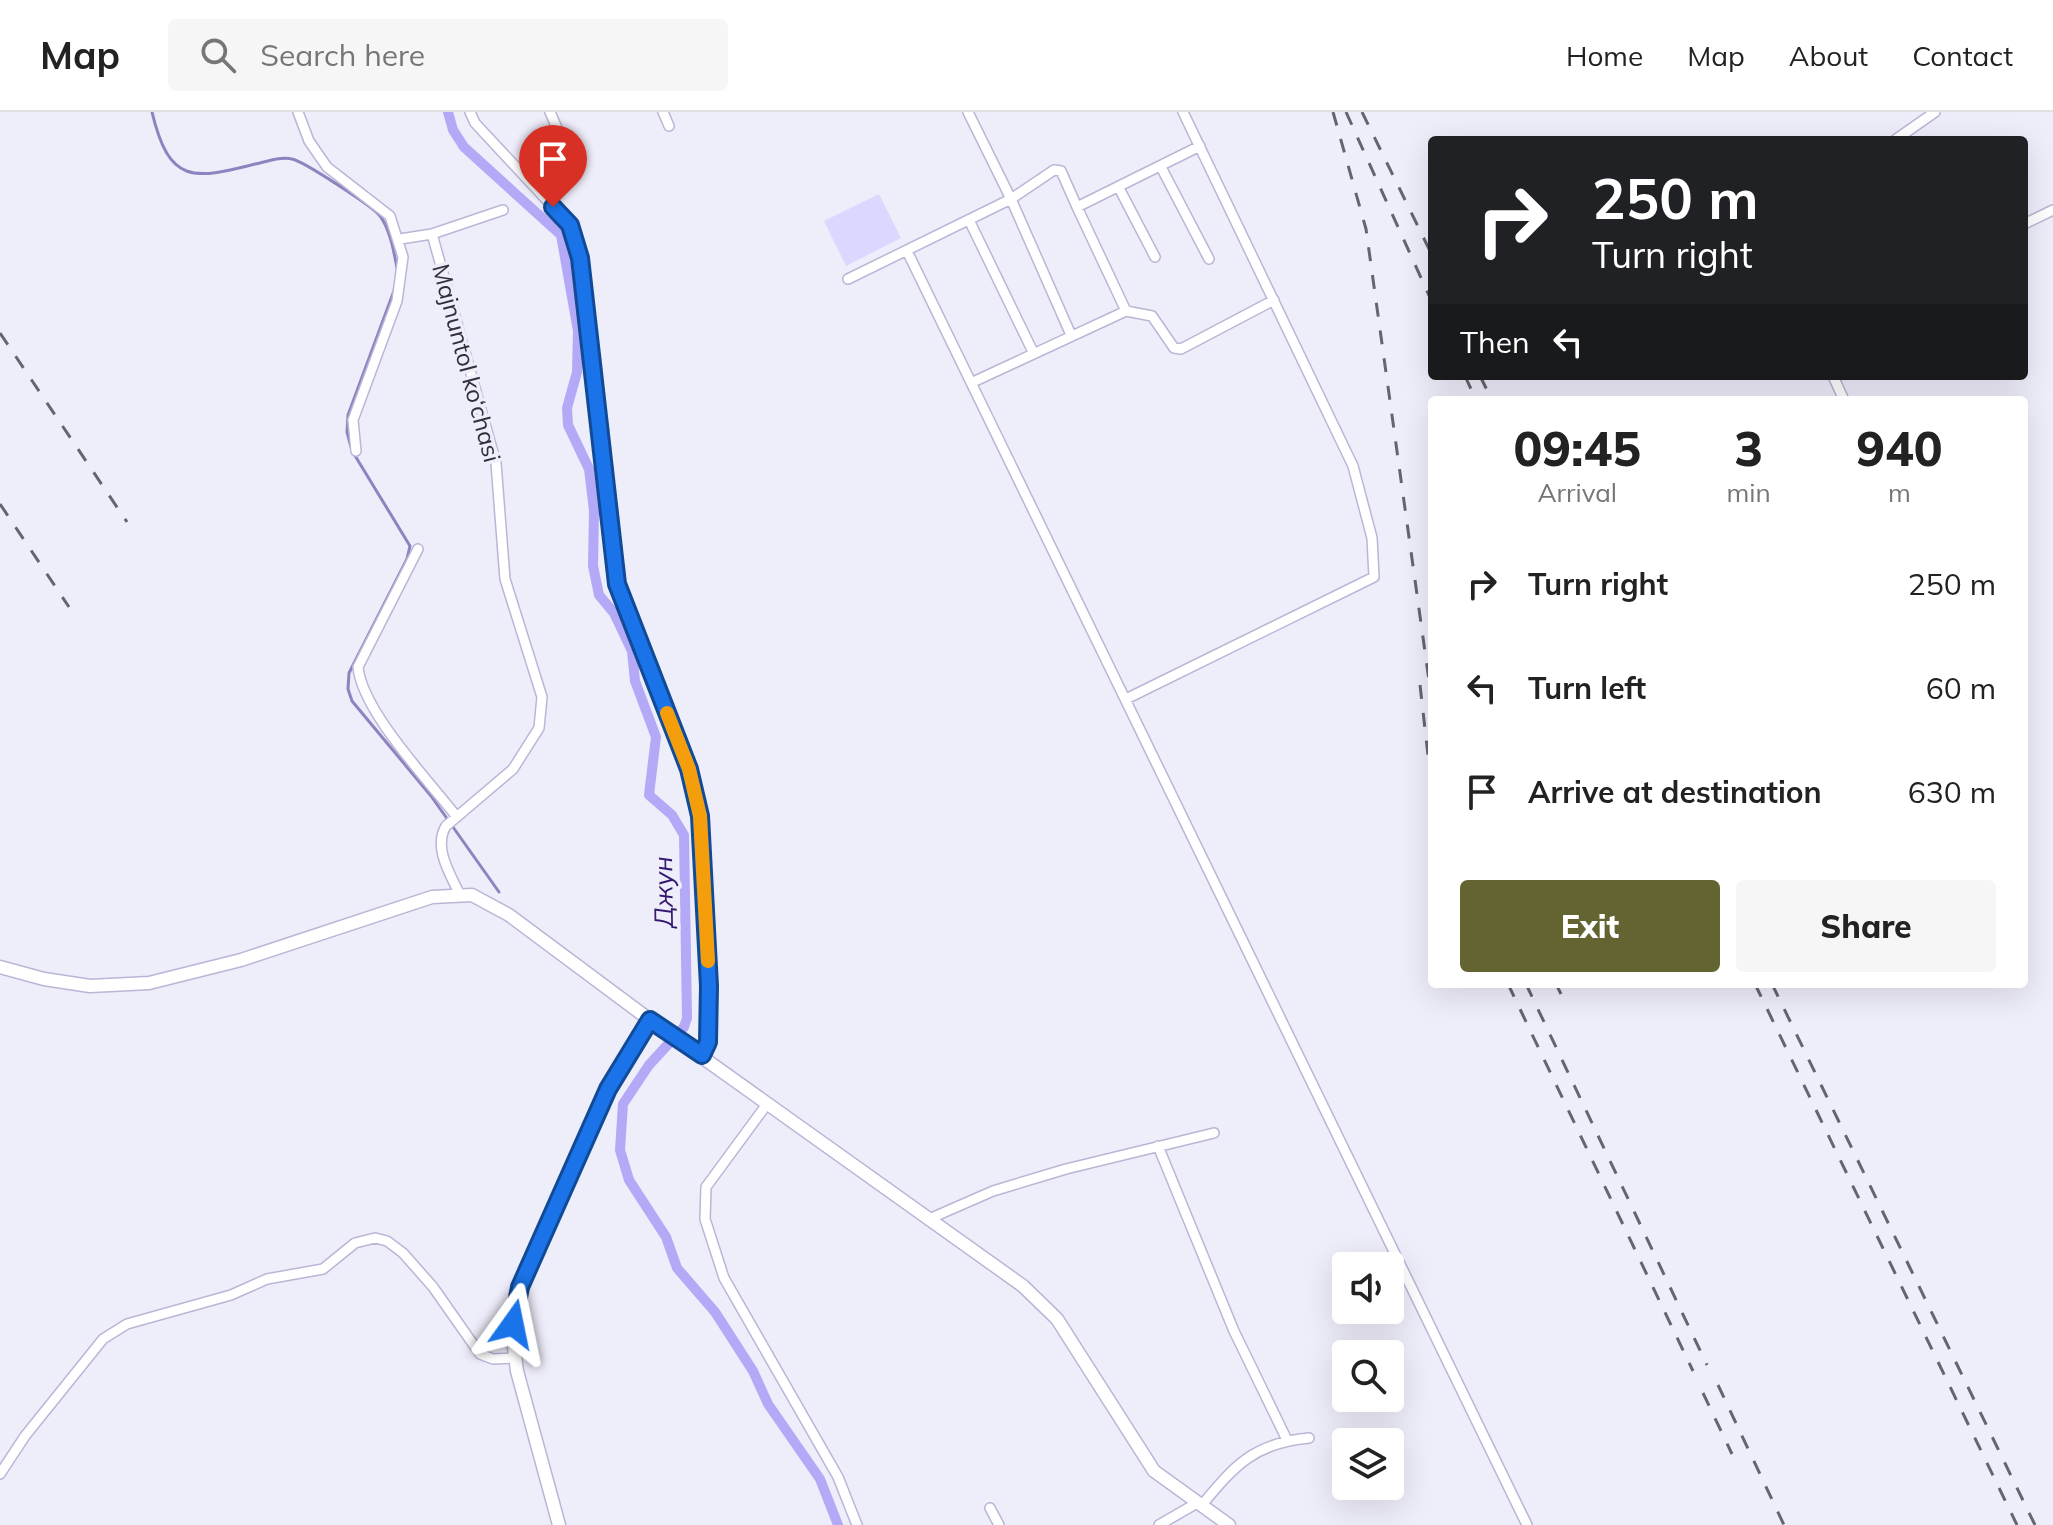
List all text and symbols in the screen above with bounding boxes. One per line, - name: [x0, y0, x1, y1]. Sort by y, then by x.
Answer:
- search box: [168, 19, 728, 91]
- text: Map: [40, 31, 120, 79]
- icon: search: [196, 33, 240, 77]
- text: Search here: [260, 36, 425, 74]
- text: Home: [1566, 38, 1643, 73]
- text: Map: [1687, 38, 1745, 73]
- text: About: [1789, 38, 1868, 73]
- text: Contact: [1912, 38, 2013, 73]
- pin: [519, 125, 587, 207]
- icon: arrive: [531, 137, 575, 181]
- text: 250 m: [1592, 163, 1759, 233]
- icon: right: [1460, 168, 1564, 272]
- text: Turn right: [1592, 232, 1753, 277]
- street label: Majnuntol ko‘chasi: [426, 261, 508, 465]
- icon: left: [1546, 320, 1590, 364]
- text: Then: [1460, 323, 1530, 361]
- text: 09:45: [1513, 418, 1641, 478]
- text: 3: [1734, 418, 1763, 478]
- text: 940: [1856, 418, 1943, 478]
- text: Arrival: [1537, 476, 1617, 509]
- text: min: [1727, 476, 1771, 509]
- text: m: [1888, 476, 1911, 509]
- icon: right: [1460, 562, 1504, 606]
- text: Turn right: [1528, 565, 1668, 603]
- text: 250 m: [1908, 565, 1996, 603]
- icon: left: [1460, 666, 1504, 710]
- text: Turn left: [1528, 669, 1646, 707]
- text: 60 m: [1926, 669, 1996, 707]
- icon: arrive: [1460, 770, 1504, 814]
- text: Arrive at destination: [1528, 773, 1822, 811]
- text: 630 m: [1908, 773, 1996, 811]
- water label: Джун: [646, 856, 680, 930]
- button: Exit: [1460, 880, 1720, 972]
- button: Share: [1736, 880, 1996, 972]
- map controls: [1332, 1252, 1404, 1500]
- button: sound: [1332, 1252, 1404, 1324]
- position arrow: [471, 1282, 555, 1366]
- button: search: [1332, 1340, 1404, 1412]
- button: layers: [1332, 1428, 1404, 1500]

